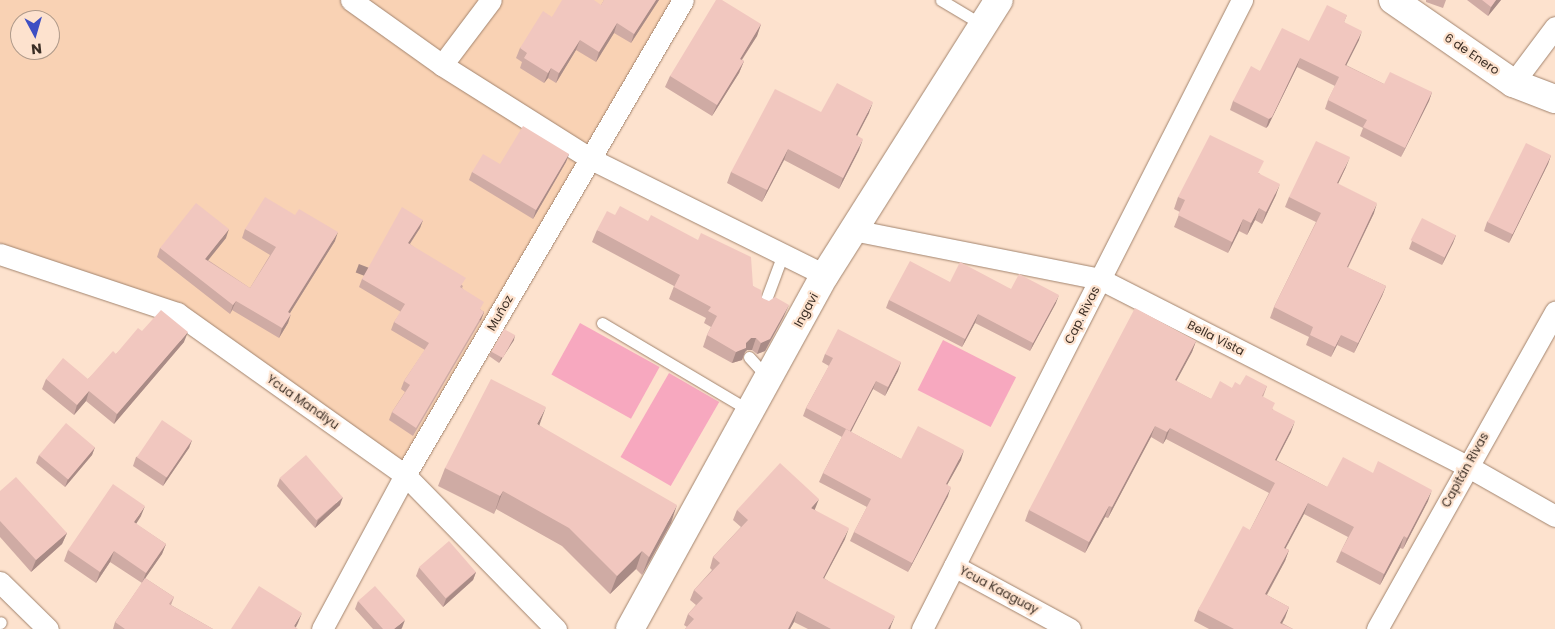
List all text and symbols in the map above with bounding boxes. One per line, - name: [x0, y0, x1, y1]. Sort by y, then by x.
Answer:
- north arrow: [10, 10, 60, 60]
- street label: 6 de Enero: [1442, 30, 1502, 78]
- text: N: [30, 38, 43, 59]
- street label: Cap. Rivas: [1061, 284, 1103, 346]
- street label: Ingavi: [791, 291, 821, 329]
- street label: Muñoz: [484, 293, 516, 333]
- street label: Bella Vista: [1185, 318, 1247, 358]
- street label: Ycua Mandiyu: [264, 372, 342, 432]
- street label: Capitán Rivas: [1439, 430, 1491, 510]
- street label: Ycua Kaaguay: [957, 563, 1041, 617]

